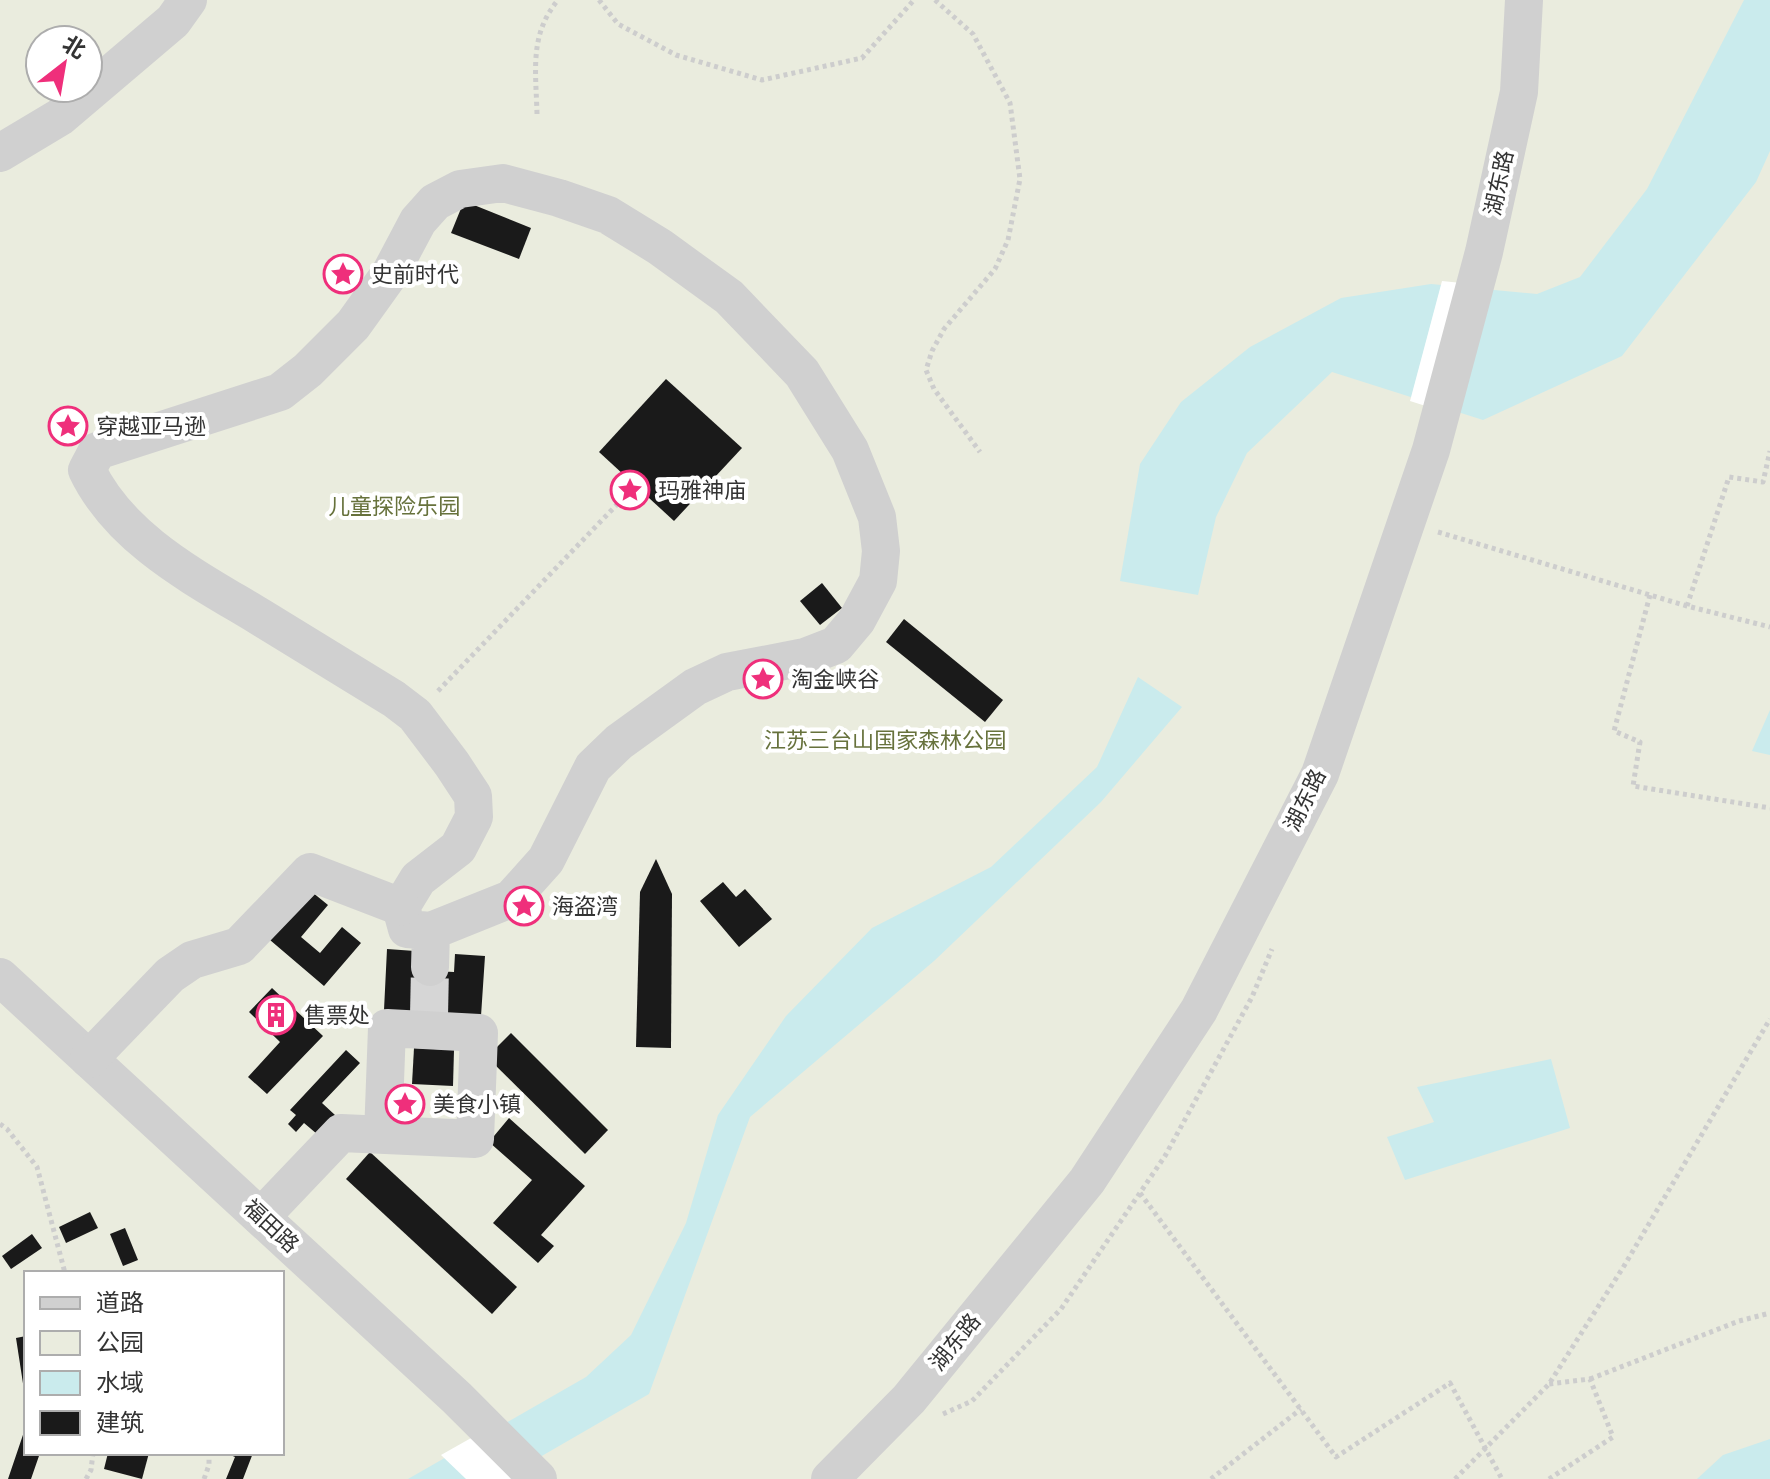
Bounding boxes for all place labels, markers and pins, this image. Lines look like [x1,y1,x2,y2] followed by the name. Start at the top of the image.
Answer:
[322,253,364,295] place icon: 史前时代
[371,261,459,288] place label: 史前时代
[47,405,89,447] place icon: 穿越亚马逊
[96,413,206,440] place label: 穿越亚马逊
[609,469,651,511] place icon: 玛雅神庙
[658,477,746,504] place label: 玛雅神庙
[742,658,784,700] place icon: 淘金峡谷
[791,666,879,693] place label: 淘金峡谷
[503,885,545,927] place icon: 海盗湾
[552,893,618,920] place label: 海盗湾
[255,994,297,1036] building icon: 售票处
[304,1002,370,1029] place label: 售票处
[384,1083,426,1125] place icon: 美食小镇
[433,1091,521,1118] place label: 美食小镇

